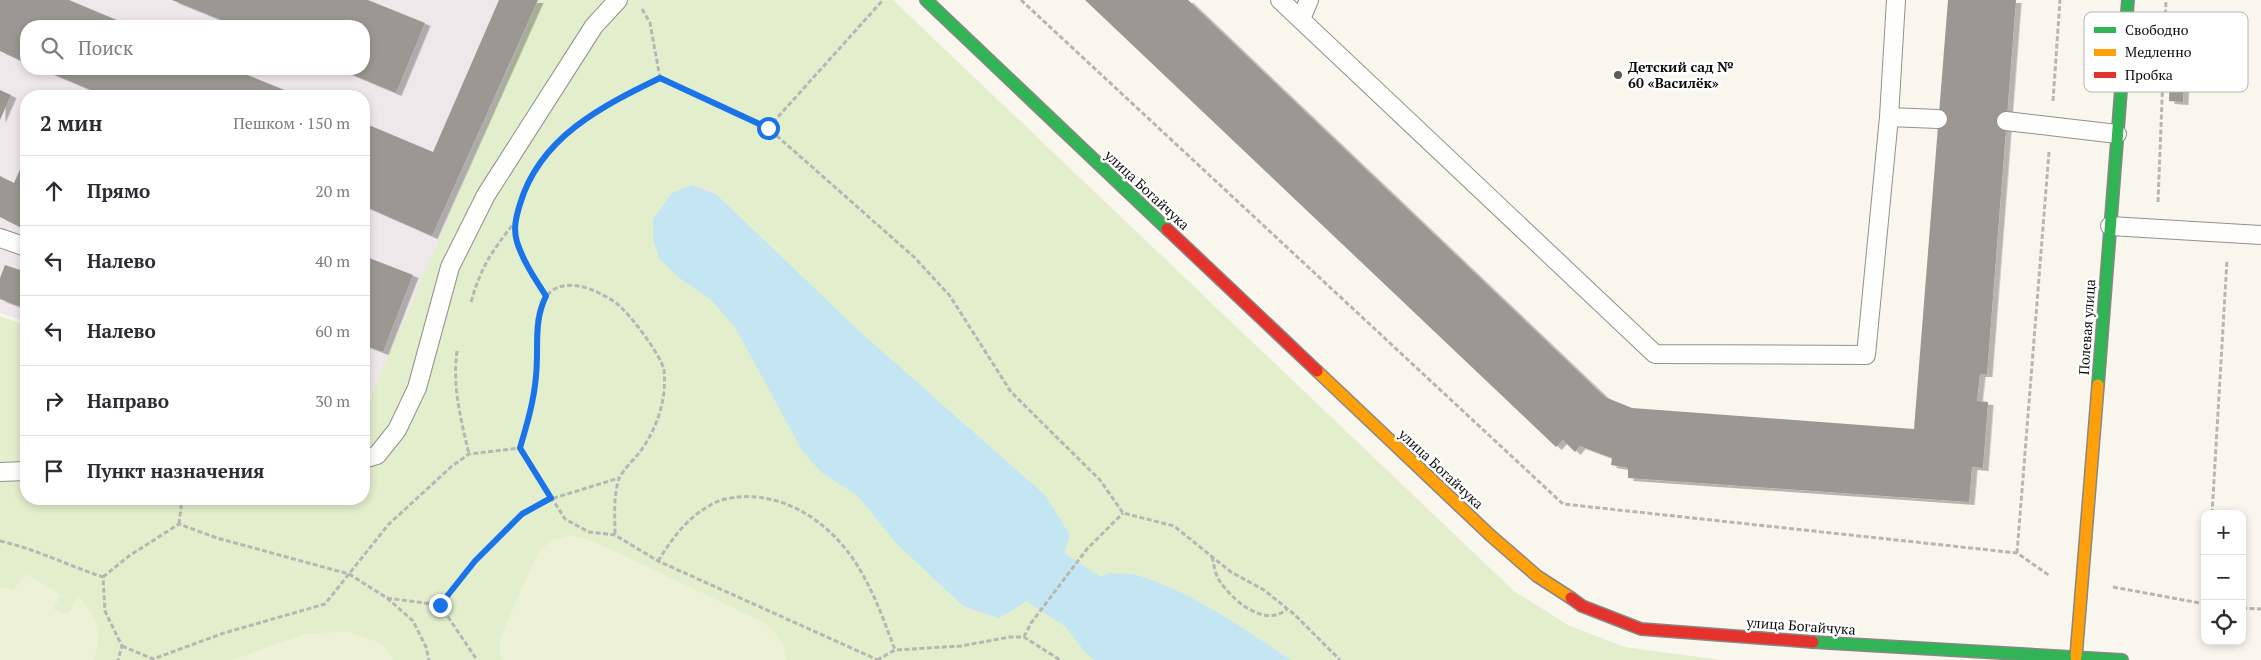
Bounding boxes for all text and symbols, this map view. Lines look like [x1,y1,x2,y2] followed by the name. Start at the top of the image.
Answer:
[2084,12,2248,92] legend
[20,20,370,75] search box
[2125,20,2189,39] text: Свободно
[38,34,66,62] icon: search
[78,35,133,60] text: Поиск
[2125,42,2192,61] text: Медленно
[1628,57,1734,92] place label: Детский сад № 60 «Василёк»
[2125,65,2173,84] text: Пробка
[1612,69,1624,81] marker: Детский сад № 60 «Василёк»
[40,109,102,137] text: 2 мин
[233,112,350,134] text: Пешком · 150 m
[757,117,780,140] route start
[1100,145,1194,234] street label: улица Богайчука
[40,177,68,205] icon: ahead
[87,178,150,203] text: Прямо
[315,180,350,202] text: 20 m
[40,247,68,275] icon: left
[87,248,156,273] text: Налево
[315,250,350,272] text: 40 m
[2074,278,2099,376] street label: Полевая улица
[40,317,68,345] icon: left
[87,318,156,343] text: Налево
[315,320,350,342] text: 60 m
[40,387,68,415] icon: right
[87,388,169,413] text: Направо
[315,390,350,412] text: 30 m
[1394,424,1488,513] street label: улица Богайчука
[40,457,68,485] icon: arrive
[87,458,264,483] text: Пункт назначения
[2201,510,2246,645] map controls
[2201,510,2246,555] button: +
[2201,555,2246,600] button: −
[429,594,452,617] route end
[2201,600,2246,645] button: locate
[1745,612,1856,639] street label: улица Богайчука

